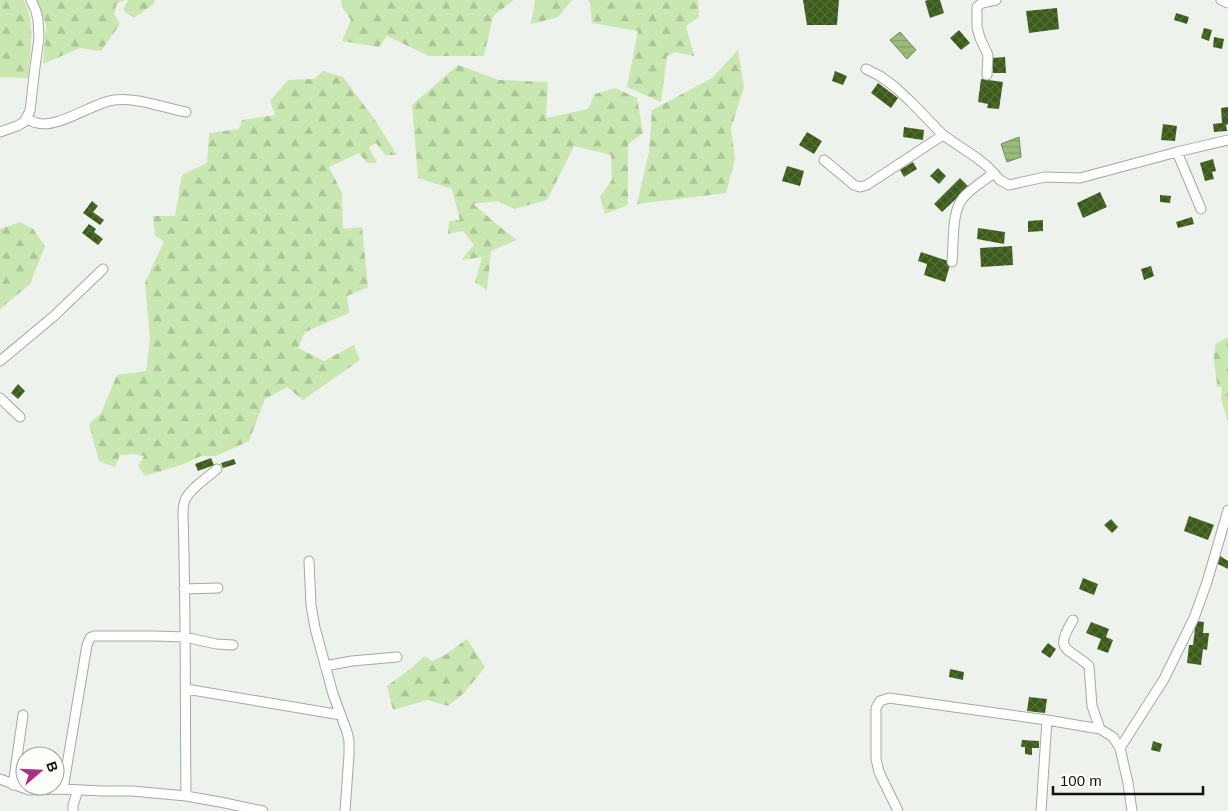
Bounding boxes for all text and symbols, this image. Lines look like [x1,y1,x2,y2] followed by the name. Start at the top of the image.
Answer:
[15,746,65,796] north arrow
[43,759,62,774] text: B
[1053,764,1203,796] scale bar
[1060,772,1102,789] text: 100 m

